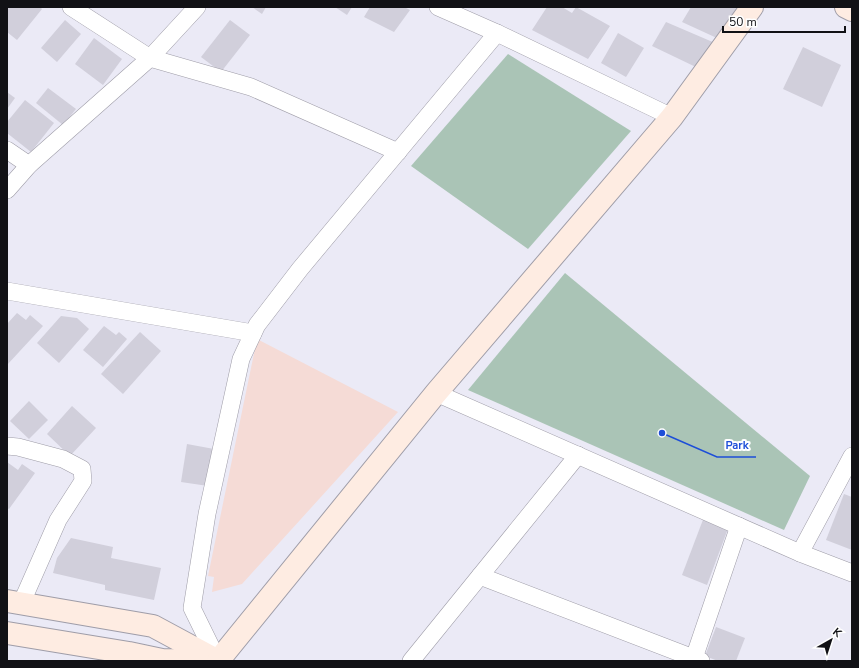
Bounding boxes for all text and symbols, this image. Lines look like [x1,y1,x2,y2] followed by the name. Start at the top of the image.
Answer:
[723,8,845,34] scale bar
[729,14,757,30] text: 50 m
[717,434,756,457] callout: Park
[725,438,750,453] text: Park
[811,620,851,660] north arrow
[829,624,845,641] text: K

